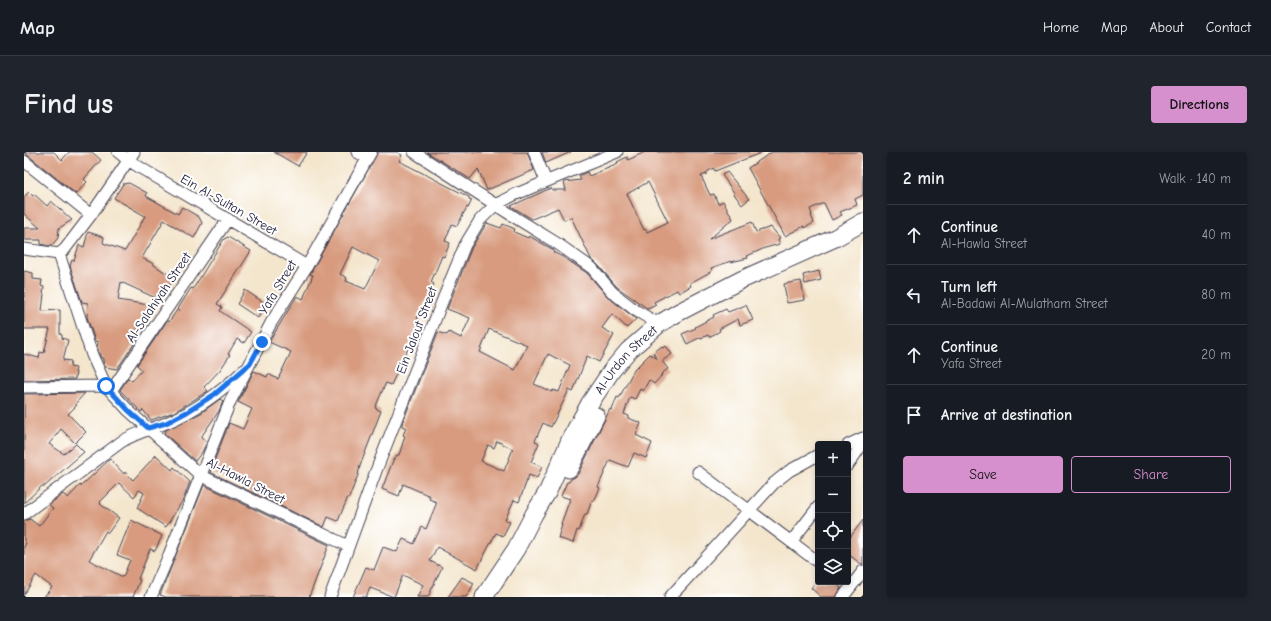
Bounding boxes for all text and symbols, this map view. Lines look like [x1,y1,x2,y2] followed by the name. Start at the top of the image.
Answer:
[20,17,55,39] text: Map
[1043,19,1079,36] text: Home
[1101,19,1127,36] text: Map
[1149,19,1184,36] text: About
[1206,19,1251,36] text: Contact
[1151,86,1247,123] button: Directions
[24,88,113,120] text: Find us
[903,169,944,188] text: 2 min
[178,171,281,239] street label: Ein Al-Sultan Street
[1159,171,1231,186] text: Walk · 140 m
[941,218,998,236] text: Continue
[903,224,925,246] icon: ahead
[1202,227,1231,242] text: 40 m
[941,236,1027,251] text: Al-Hawla Street
[123,248,195,345] street label: Al-Salahiyah Street
[255,256,300,317] street label: Yafa Street
[941,278,997,296] text: Turn left
[393,283,440,376] street label: Ein Jalout Street
[903,284,925,306] icon: left
[1201,287,1231,302] text: 80 m
[941,296,1108,311] text: Al-Badawi Al-Mulatham Street
[591,322,661,397] street label: Al-Urdon Street
[253,333,271,351] route end
[941,338,998,356] text: Continue
[903,344,925,366] icon: ahead
[1201,347,1231,362] text: 20 m
[941,356,1002,371] text: Yafa Street
[97,377,115,395] route start
[903,404,925,426] icon: arrive
[941,406,1072,424] text: Arrive at destination
[815,441,851,585] map controls
[815,441,851,477] button: +
[204,454,289,507] street label: Al-Hawla Street
[903,456,1063,493] button: Save
[1071,456,1231,493] button: Share
[815,477,851,513] button: −
[815,513,851,549] button: locate
[815,549,851,585] button: layers

